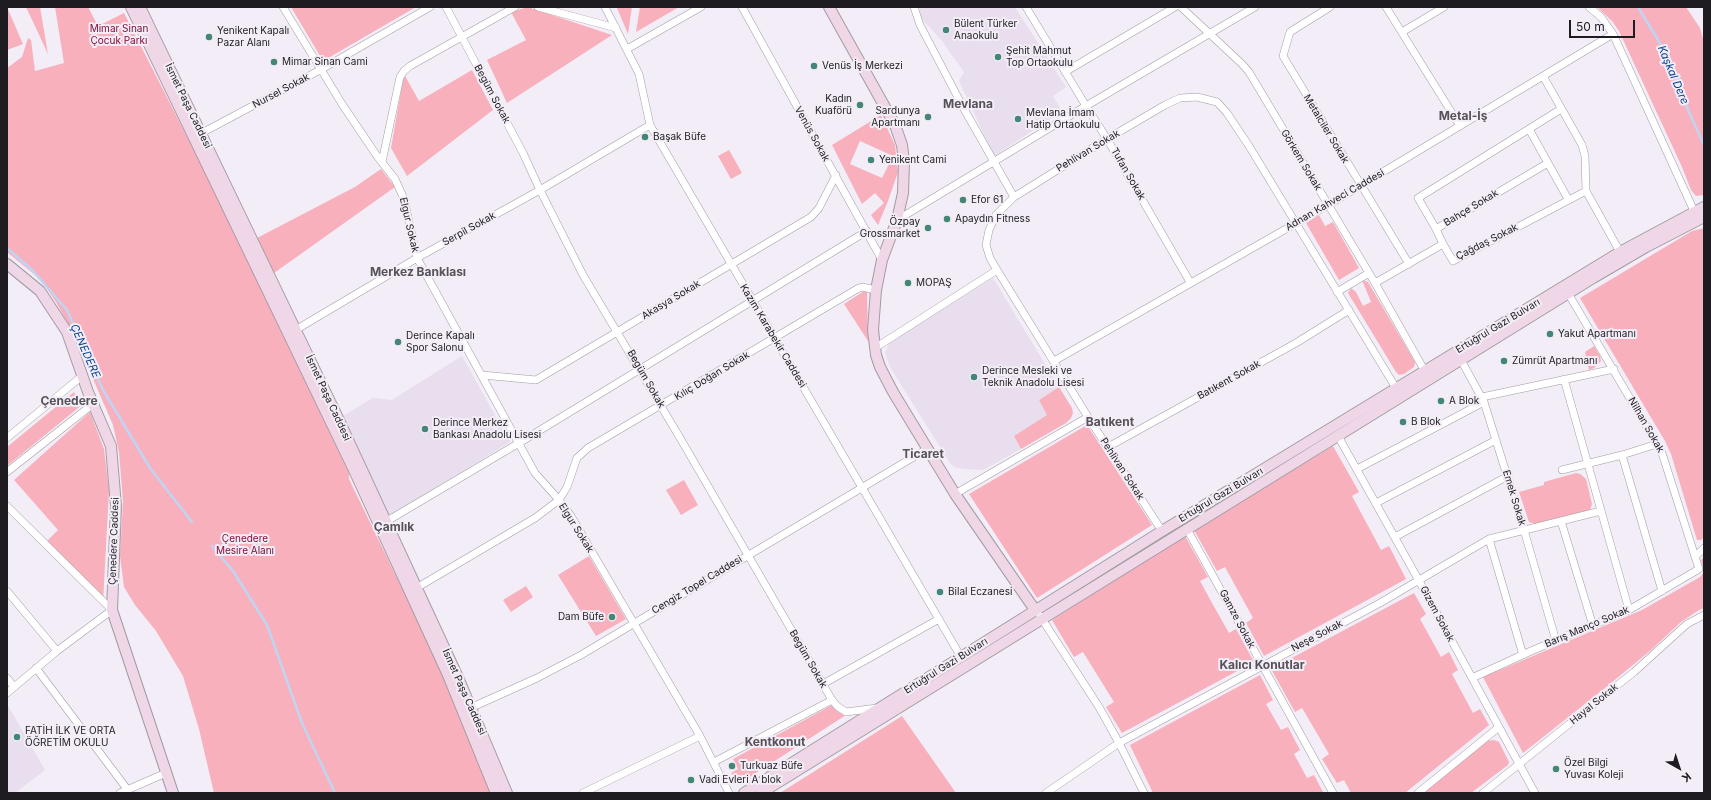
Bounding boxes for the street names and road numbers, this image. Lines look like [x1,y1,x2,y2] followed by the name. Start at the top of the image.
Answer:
[162,62,214,150] street label: İsmet Paşa Caddesi
[471,62,513,126] street label: Begüm Sokak
[251,71,311,111] street label: Nursel Sokak
[1301,92,1351,166] street label: Metalciler Sokak
[792,104,832,164] street label: Venüs Sokak
[1054,127,1122,175] street label: Pehlivan Sokak
[1278,127,1324,193] street label: Görkem Sokak
[1108,146,1148,202] street label: Tufan Sokak
[1283,167,1387,233] street label: Adnan Kahveci Caddesi
[1442,187,1500,229] street label: Bahçe Sokak
[397,196,421,254] street label: Elgur Sokak
[440,209,498,249] street label: Serpil Sokak
[1454,221,1520,263] street label: Çağdaş Sokak
[640,278,702,322] street label: Akasya Sokak
[737,282,809,390] street label: Kazım Karabekir Caddesi
[1454,296,1542,356] street label: Ertuğrul Gazi Bulvarı
[625,348,667,410] street label: Begüm Sokak
[672,349,752,403] street label: Kılıç Doğan Sokak
[303,353,353,443] street label: İsmet Paşa Caddesi
[1196,358,1262,402] street label: Batıkent Sokak
[1625,395,1667,455] street label: Nilhan Sokak
[1097,436,1147,502] street label: Pehlivan Sokak
[1177,465,1265,525] street label: Ertuğrul Gazi Bulvarı
[1500,469,1528,527] street label: Emek Sokak
[106,497,122,585] street label: Çenedere Caddesi
[556,501,596,555] street label: Elgur Sokak
[650,553,744,617] street label: Cengiz Topel Caddesi
[1417,584,1457,644] street label: Gizem Sokak
[1216,588,1258,650] street label: Gamze Sokak
[1543,604,1631,650] street label: Barış Manço Sokak
[1289,617,1345,655] street label: Neşe Sokak
[787,628,829,690] street label: Begüm Sokak
[902,635,990,697] street label: Ertuğrul Gazi Bulvarı
[440,647,488,737] street label: İsmet Paşa Caddesi
[1568,681,1620,727] street label: Hayal Sokak

